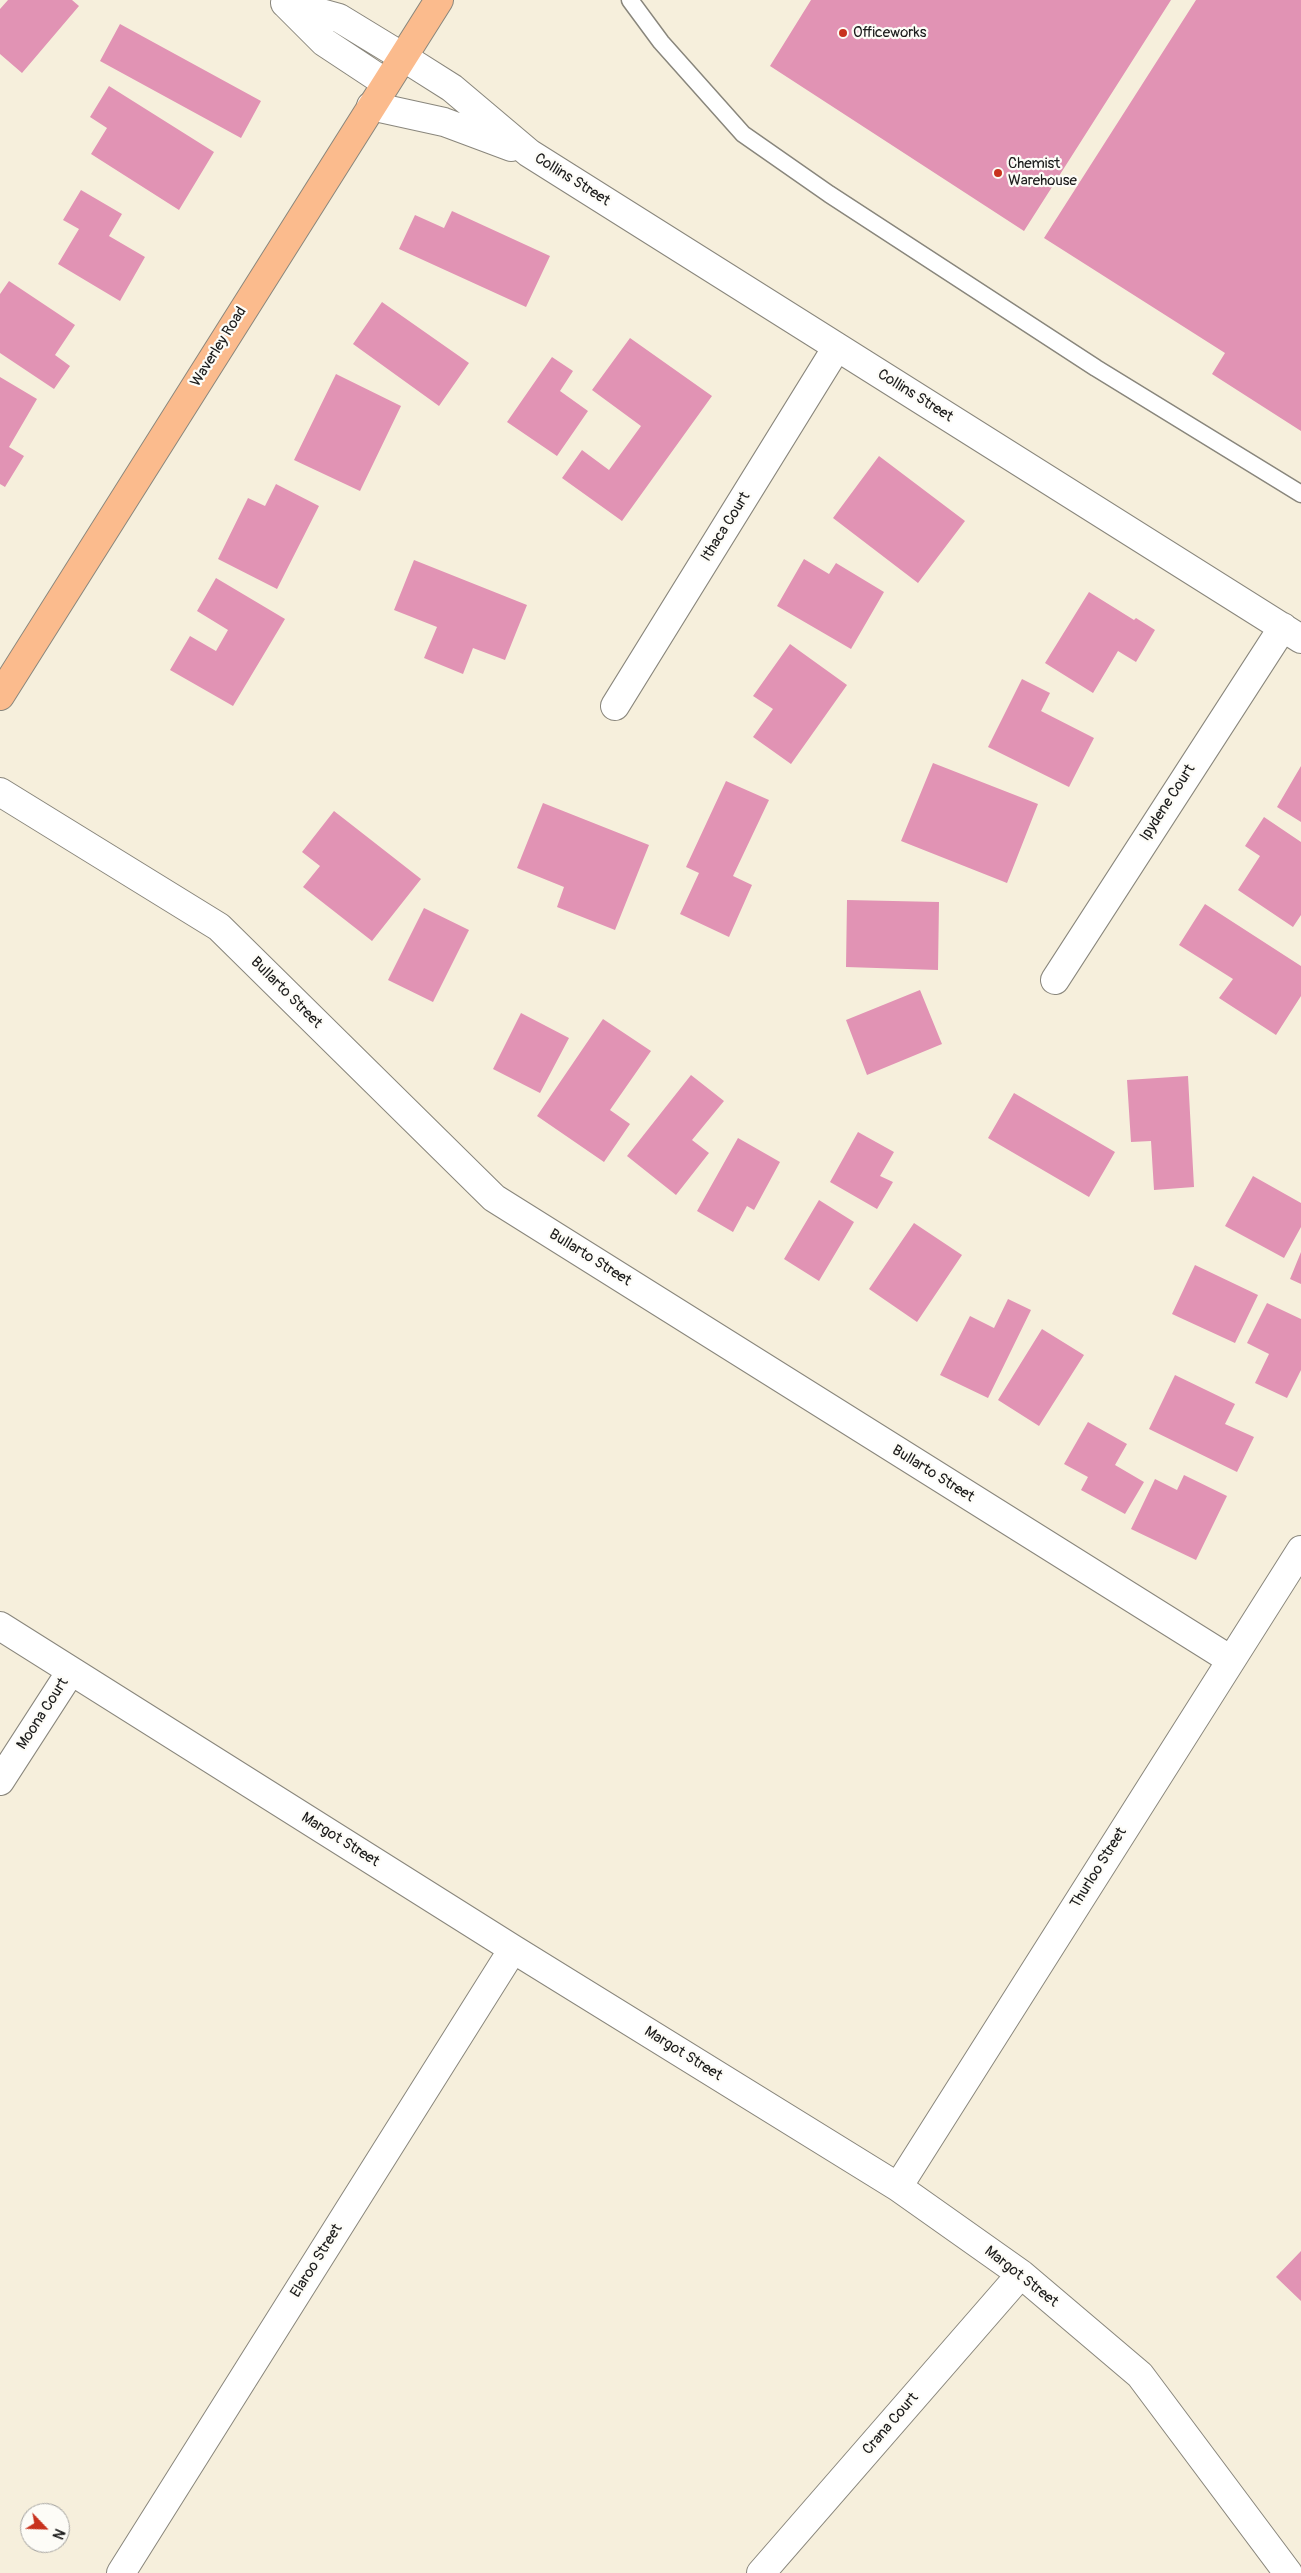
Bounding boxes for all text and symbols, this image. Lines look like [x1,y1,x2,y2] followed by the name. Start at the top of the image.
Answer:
[853,24,927,42] place label: Officeworks
[837,27,849,39] marker: Officeworks
[531,150,613,210] street label: Collins Street
[1008,155,1077,190] place label: Chemist Warehouse
[992,167,1004,179] marker: Chemist Warehouse
[187,304,251,390] street label: Waverley Road
[874,366,956,426] street label: Collins Street
[698,489,754,565] street label: Ithaca Court
[1137,761,1199,845] street label: Ipydene Court
[247,954,325,1032] street label: Bullarto Street
[546,1226,634,1290] street label: Bullarto Street
[889,1442,977,1506] street label: Bullarto Street
[13,1675,73,1753] street label: Moona Court
[298,1809,382,1871] street label: Margot Street
[1067,1824,1131,1912] street label: Thurloo Street
[641,2023,725,2085] street label: Margot Street
[287,2221,347,2301] street label: Elaroo Street
[981,2243,1061,2311] street label: Margot Street
[859,2389,923,2459] street label: Crana Court
[20,2503,70,2553] north arrow
[49,2526,68,2542] text: N

